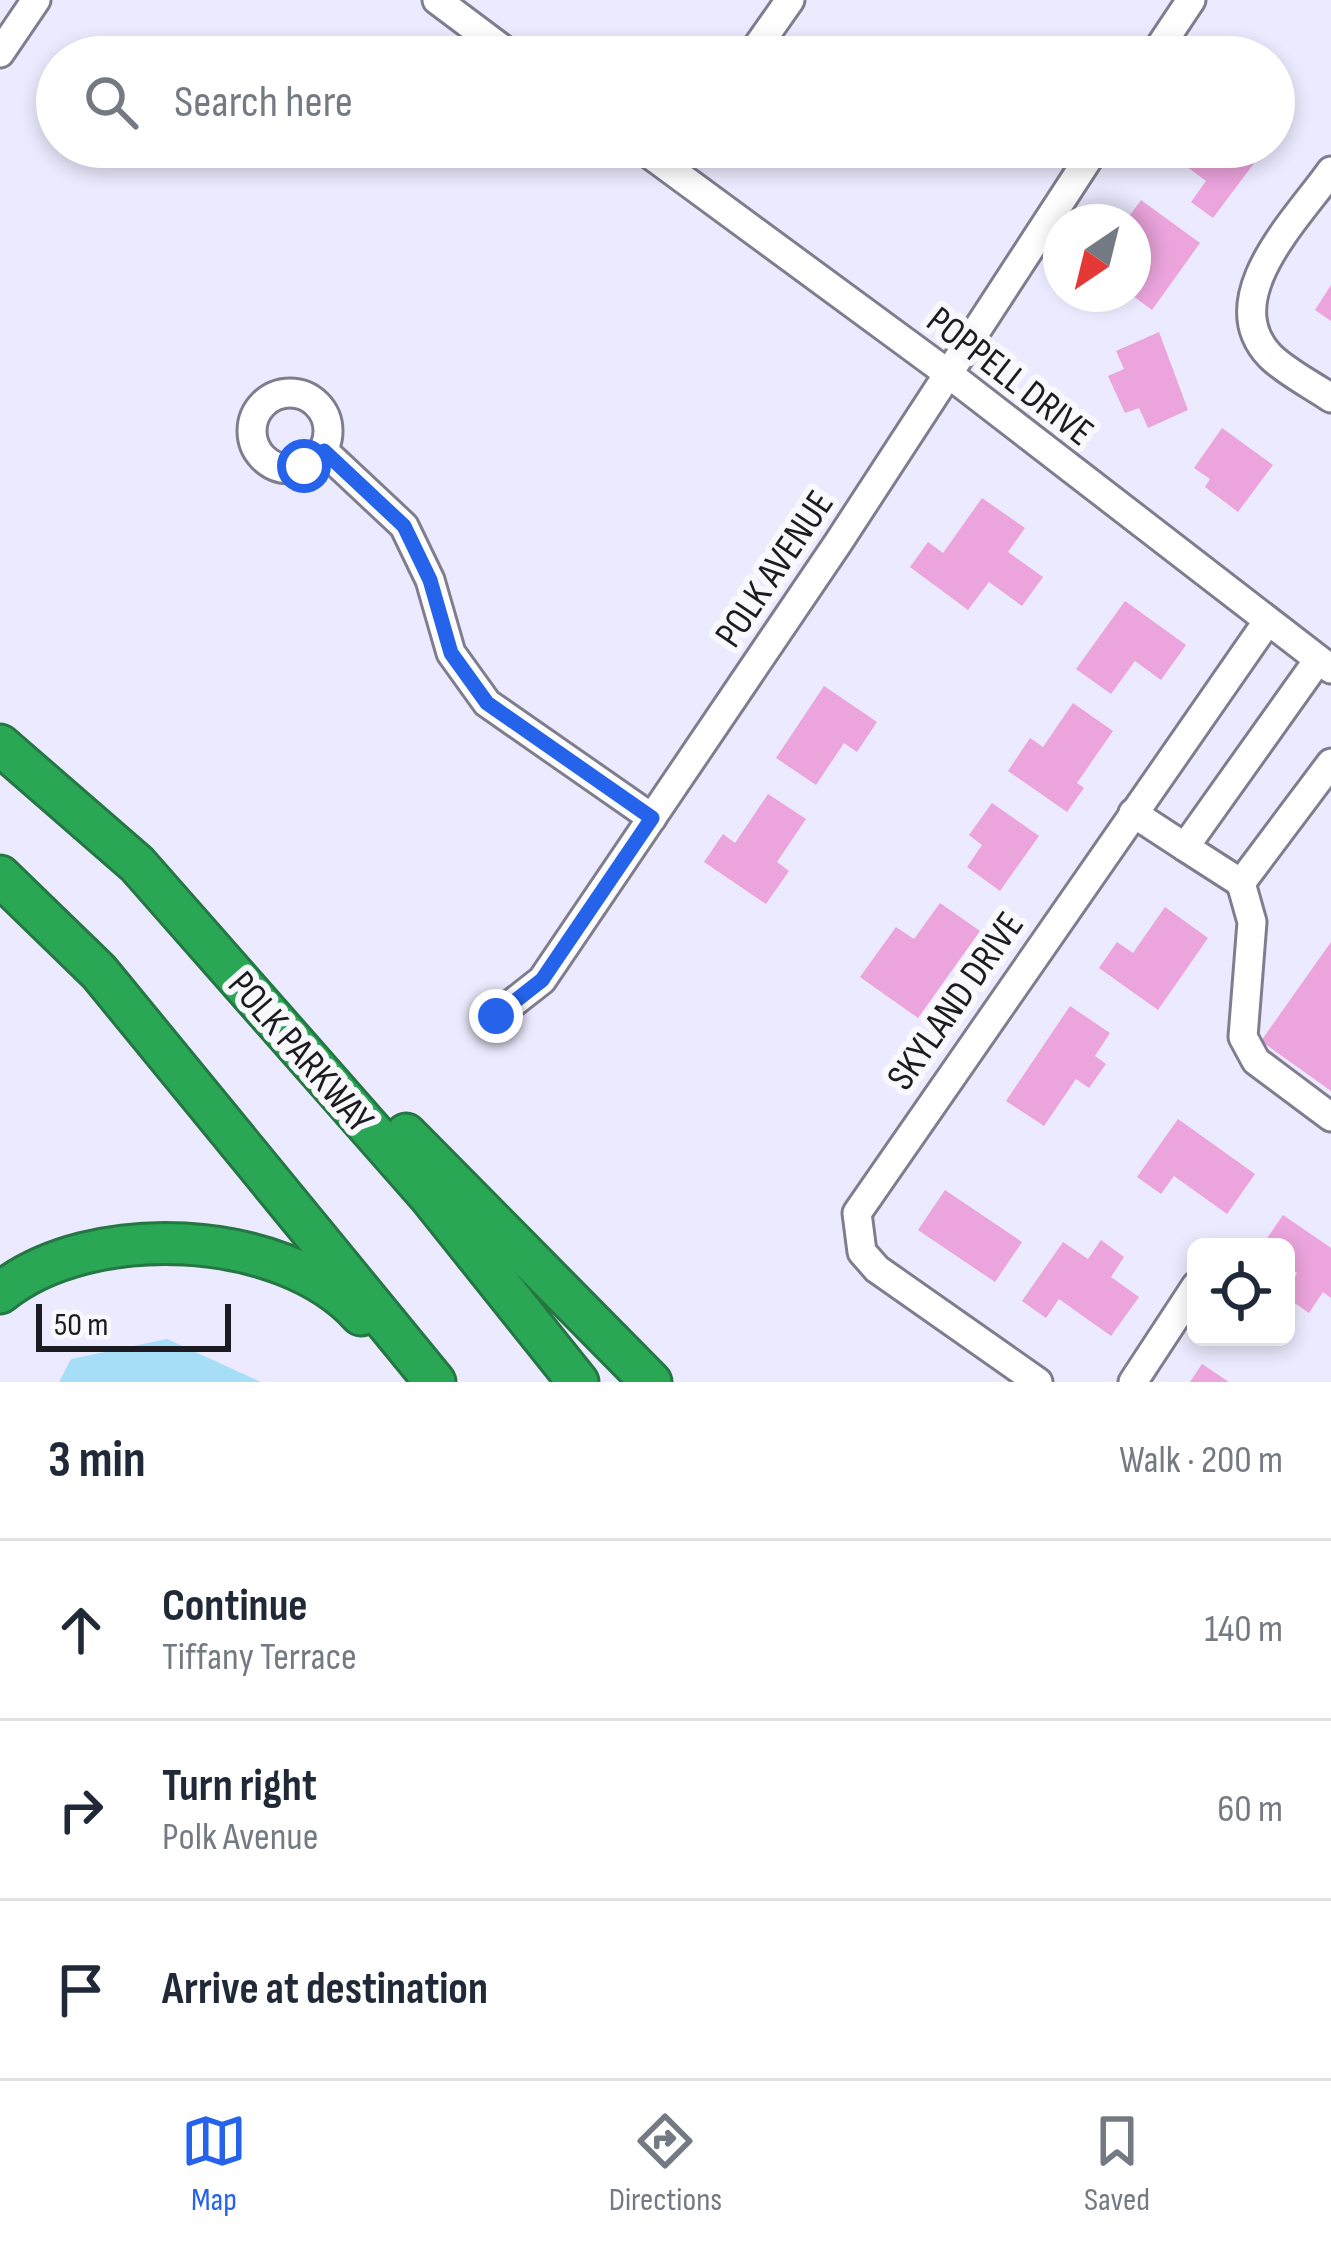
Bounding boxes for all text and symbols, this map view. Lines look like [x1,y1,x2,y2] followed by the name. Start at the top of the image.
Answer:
[36,36,1295,168] search box
[78,69,144,135] icon: search
[174,75,353,130] text: Search here
[1043,204,1151,312] north arrow
[917,297,1102,457] street label: POPPELL DRIVE
[277,439,331,493] route start
[706,482,844,657] street label: POLK AVENUE
[878,903,1034,1099] street label: SKYLAND DRIVE
[217,962,383,1143] street label: POLK PARKWAY
[469,989,523,1043] route end
[1187,1238,1295,1346] map controls
[1187,1238,1295,1346] button: locate
[36,1298,231,1351] scale bar
[54,1305,108,1345] text: 50 m
[48,1430,146,1491] text: 3 min
[1119,1437,1283,1484] text: Walk · 200 m
[162,1579,308,1634] text: Continue
[48,1597,114,1663] icon: ahead
[1204,1606,1283,1653] text: 140 m
[162,1634,357,1681] text: Tiffany Terrace
[162,1759,317,1814] text: Turn right
[48,1777,114,1843] icon: right
[1217,1786,1283,1833] text: 60 m
[162,1814,318,1861] text: Polk Avenue
[48,1957,114,2023] icon: arrive
[162,1962,488,2017] text: Arrive at destination
[181,2108,247,2220] tab: Map
[609,2108,722,2220] tab: Directions
[1084,2108,1150,2220] tab: Saved

